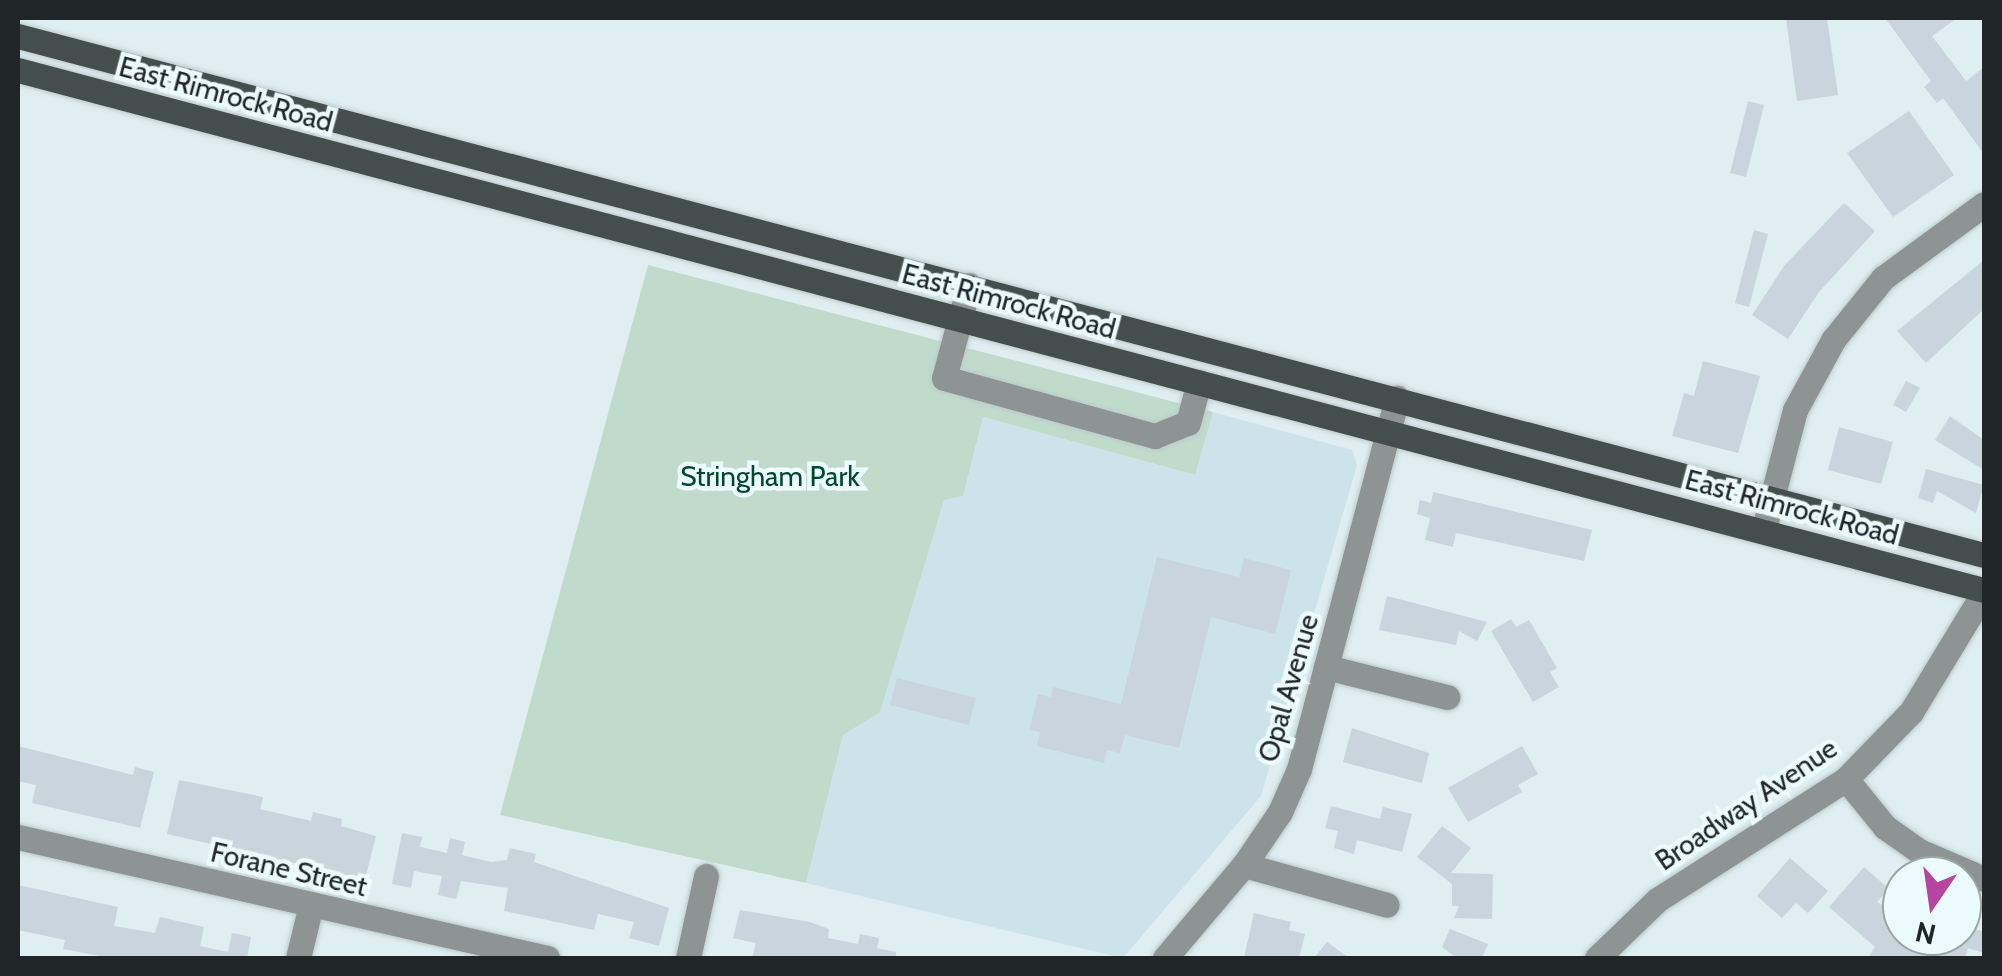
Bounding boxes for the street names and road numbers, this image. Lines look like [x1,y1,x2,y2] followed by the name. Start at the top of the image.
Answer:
[116,49,336,139] street label: East Rimrock Road
[899,256,1119,346] street label: East Rimrock Road
[1682,462,1902,552] street label: East Rimrock Road
[1251,610,1325,766] street label: Opal Avenue
[1649,731,1843,877] street label: Broadway Avenue
[208,835,370,903] street label: Forane Street

